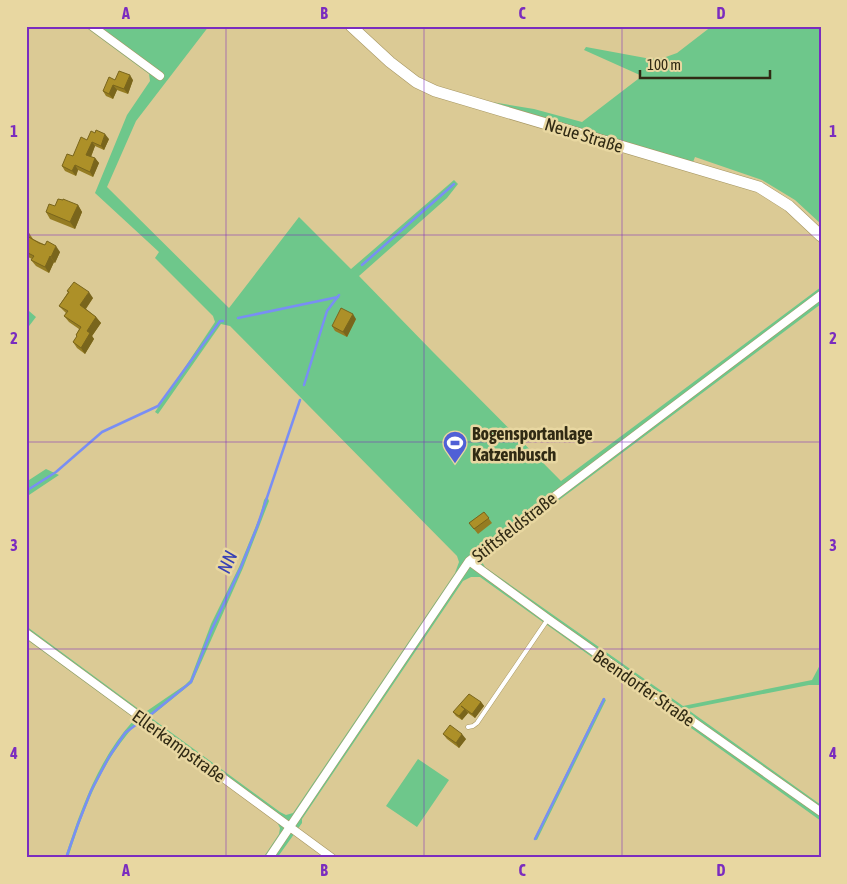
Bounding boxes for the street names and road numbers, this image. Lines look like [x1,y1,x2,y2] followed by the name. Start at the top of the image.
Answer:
[542,113,626,157] street label: Neue Straße
[468,488,560,566] street label: Stiftsfeldstraße
[589,645,699,731] street label: Beendorfer Straße
[128,705,230,787] street label: Ellerkampstraße

